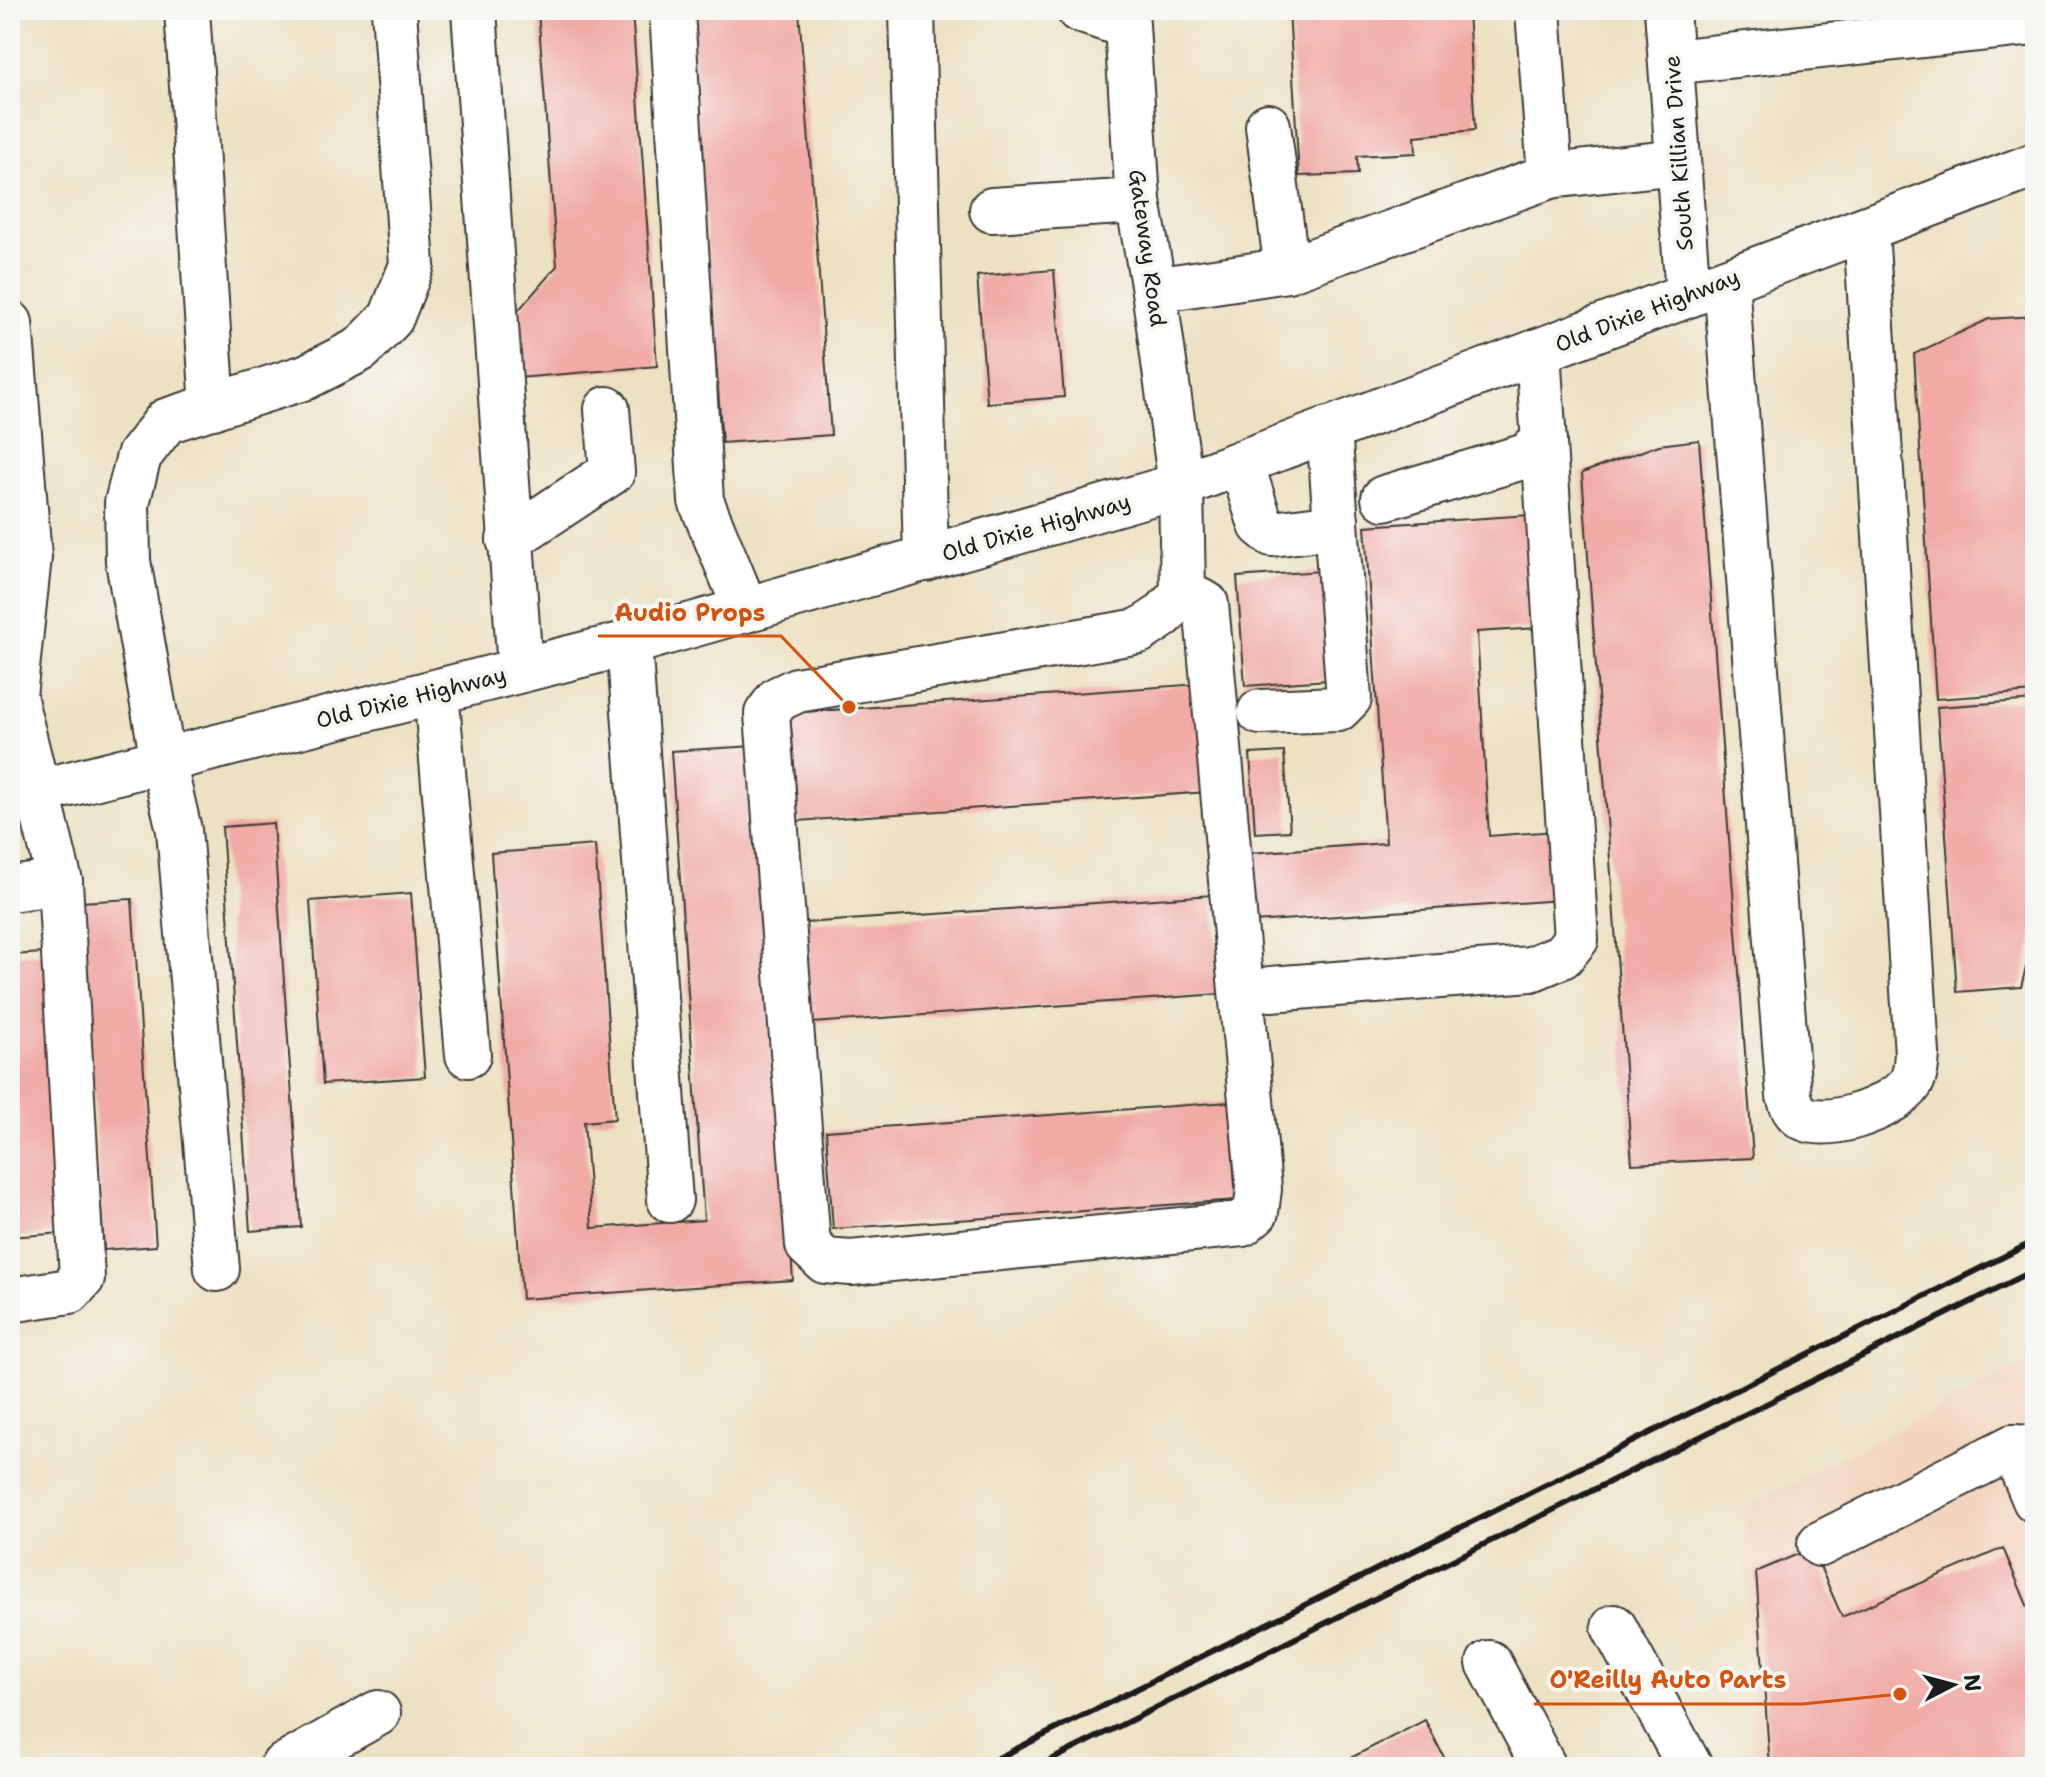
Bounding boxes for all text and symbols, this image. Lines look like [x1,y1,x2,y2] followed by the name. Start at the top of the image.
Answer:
[1657,54,1700,252] street label: South Killian Drive
[1122,168,1173,329] street label: Gateway Road
[1551,262,1743,359] street label: Old Dixie Highway
[938,487,1134,568] street label: Old Dixie Highway
[598,588,781,636] callout: Audio Props
[614,597,766,629] text: Audio Props
[313,660,509,735] street label: Old Dixie Highway
[1913,1645,1993,1725] north arrow
[1534,1656,1803,1704] callout: O'Reilly Auto Parts
[1550,1664,1786,1696] text: O'Reilly Auto Parts
[1957,1673,1988,1693] text: N

